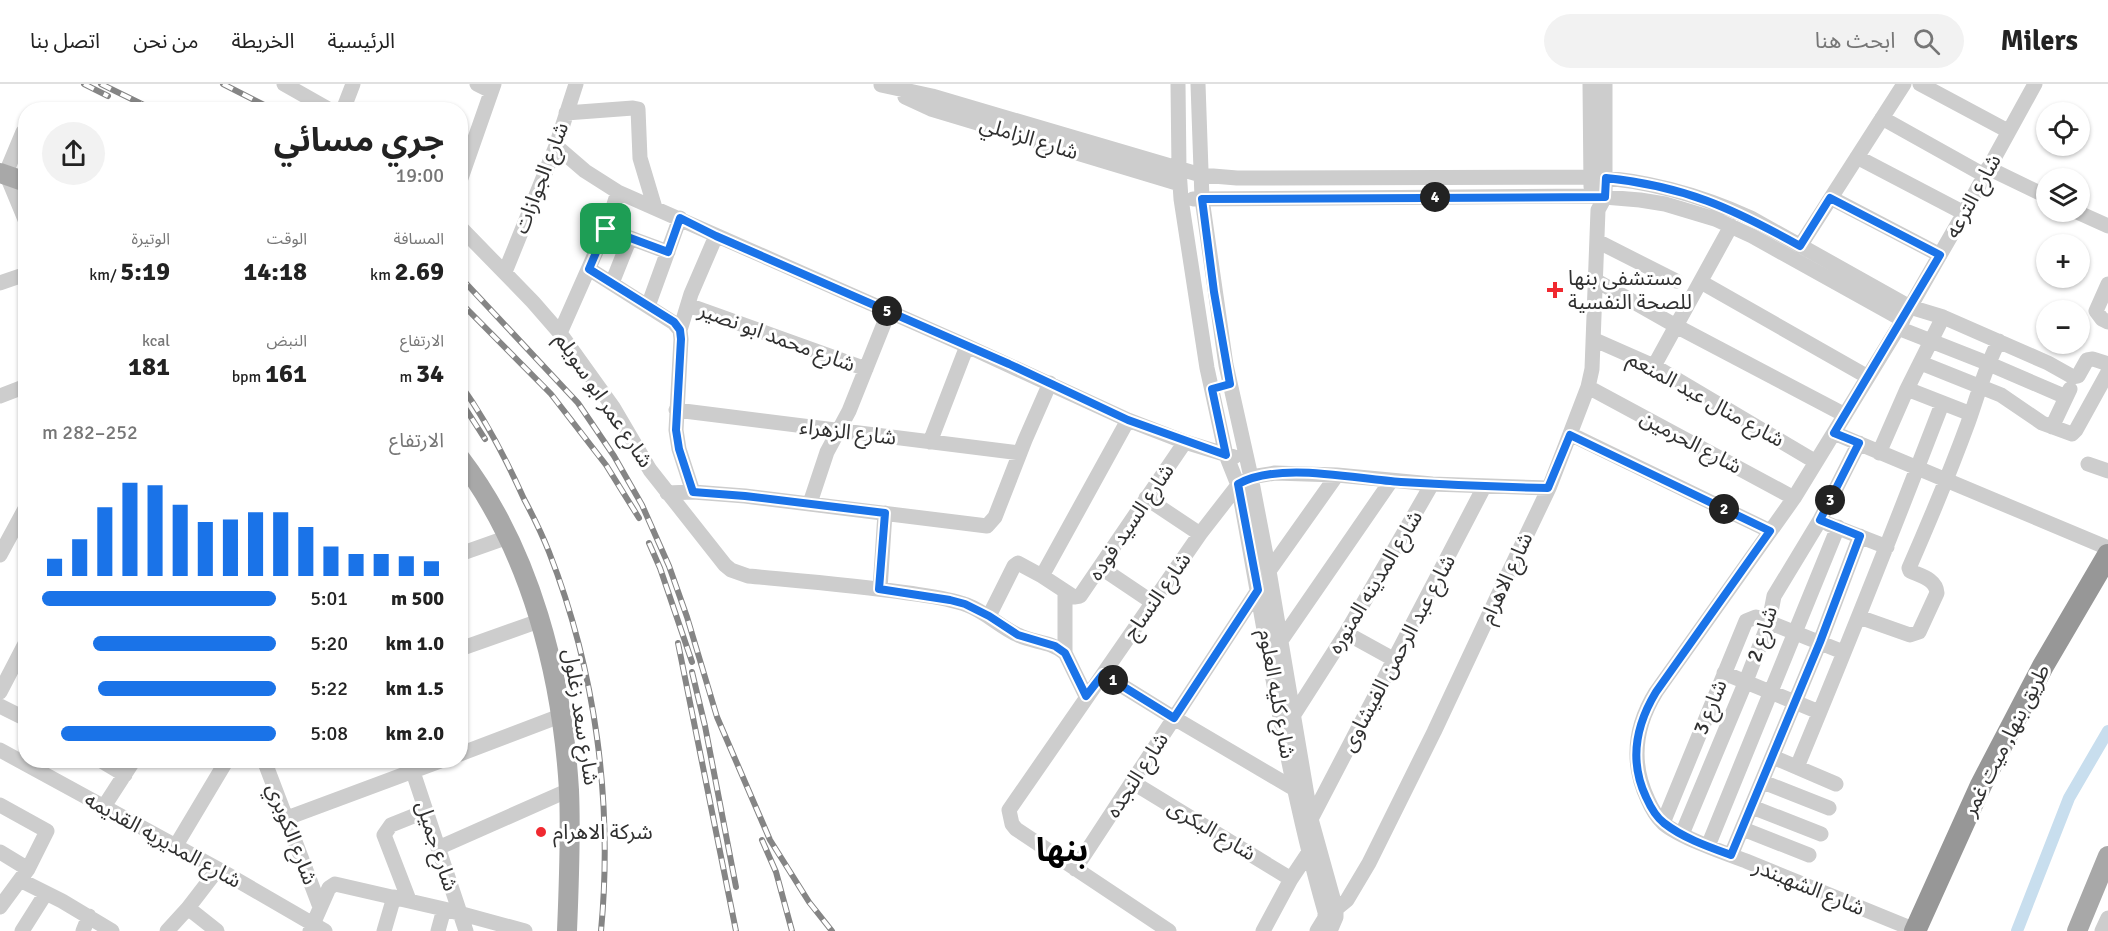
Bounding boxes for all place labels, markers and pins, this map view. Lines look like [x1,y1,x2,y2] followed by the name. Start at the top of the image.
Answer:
[1420,182,1450,212] pin: 4
[580,203,631,254] pin
[1568,265,1692,315] place label: مستشفى بنها للصحة النفسية
[1546,281,1564,299] marker: مستشفى بنها للصحة النفسية
[872,296,902,326] pin: 5
[1815,485,1845,515] pin: 3
[1709,494,1739,524] pin: 2
[1098,665,1128,695] pin: 1
[553,819,653,848] place label: شركة الاهرام
[534,825,548,839] marker: شركة الاهرام

